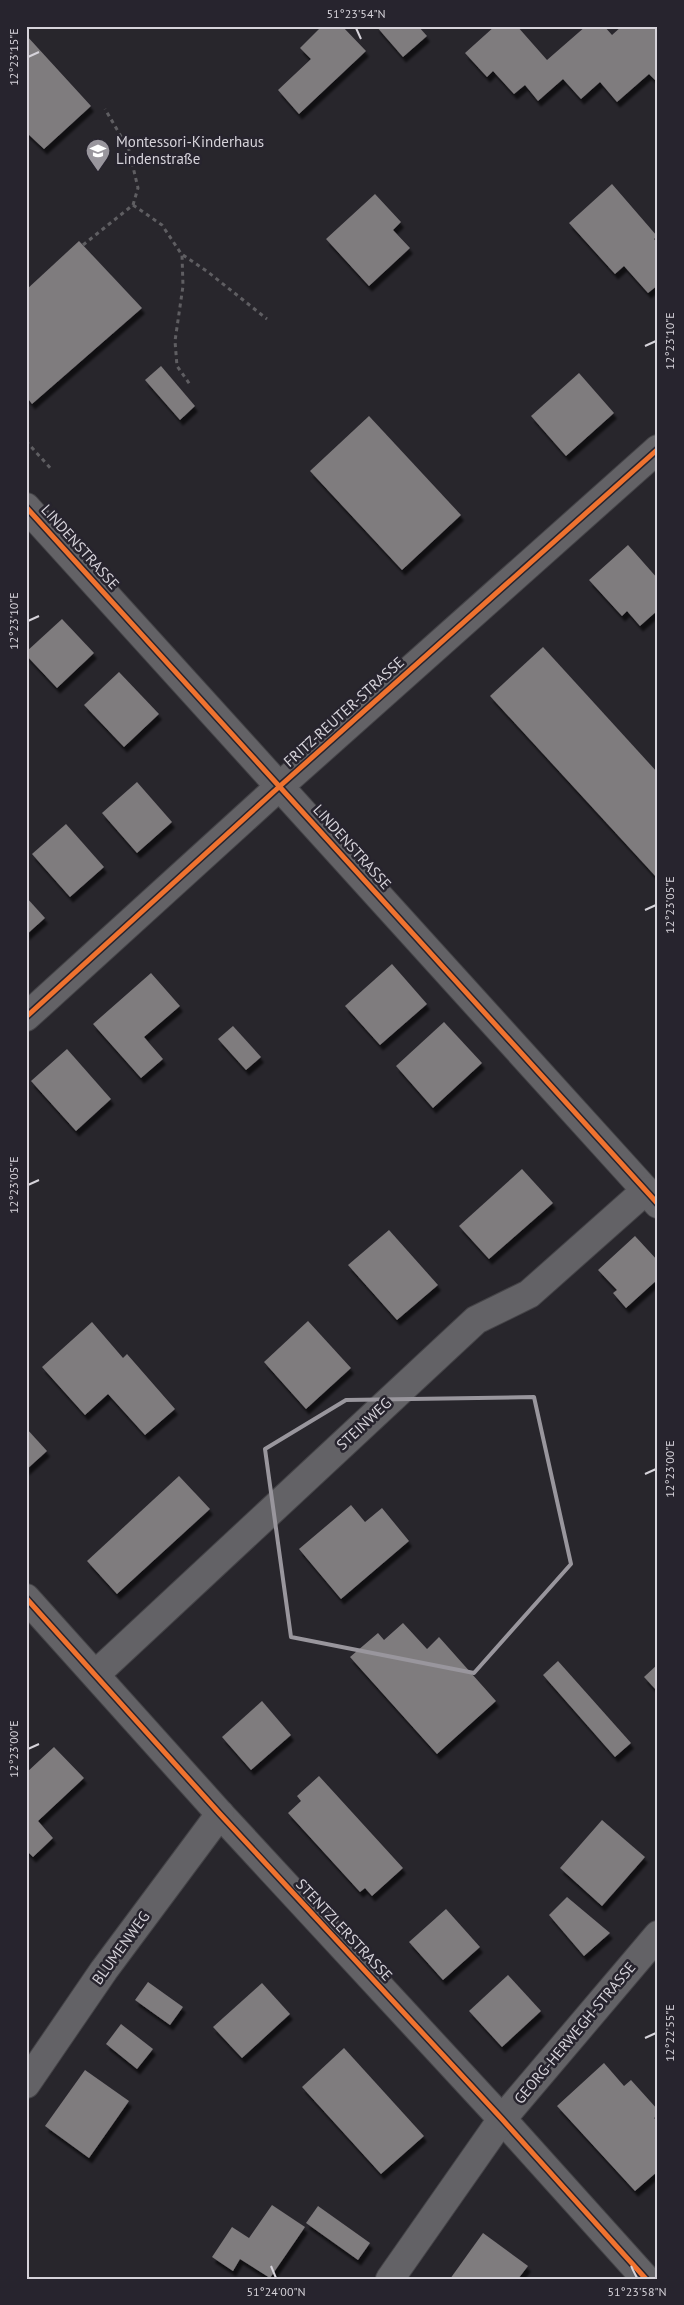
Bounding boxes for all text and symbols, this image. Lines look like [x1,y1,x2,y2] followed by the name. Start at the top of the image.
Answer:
[326,6,386,21] text: 51°23'54"N
[6,28,21,86] text: 12°23'15"E
[116,132,264,168] place label: Montessori-Kinderhaus Lindenstraße
[85,138,111,172] school or university icon: Montessori-Kinderhaus Lindenstraße
[662,312,677,370] text: 12°23'10"E
[37,500,123,593] street label: LINDENSTRASSE
[6,592,21,650] text: 12°23'10"E
[279,653,408,771] street label: FRITZ-REUTER-STRASSE
[309,800,395,893] street label: LINDENSTRASSE
[662,876,677,934] text: 12°23'05"E
[6,1156,21,1214] text: 12°23'05"E
[332,1393,395,1454] street label: STEINWEG
[662,1440,677,1498] text: 12°23'00"E
[6,1720,21,1778] text: 12°23'00"E
[292,1875,397,1985] street label: STENTZLERSTRASSE
[88,1907,154,1988] street label: BLUMENWEG
[510,1958,640,2108] street label: GEORG-HERWEGH-STRASSE
[662,2004,677,2062] text: 12°22'55"E
[246,2284,306,2299] text: 51°24'00"N
[607,2284,667,2299] text: 51°23'58"N

